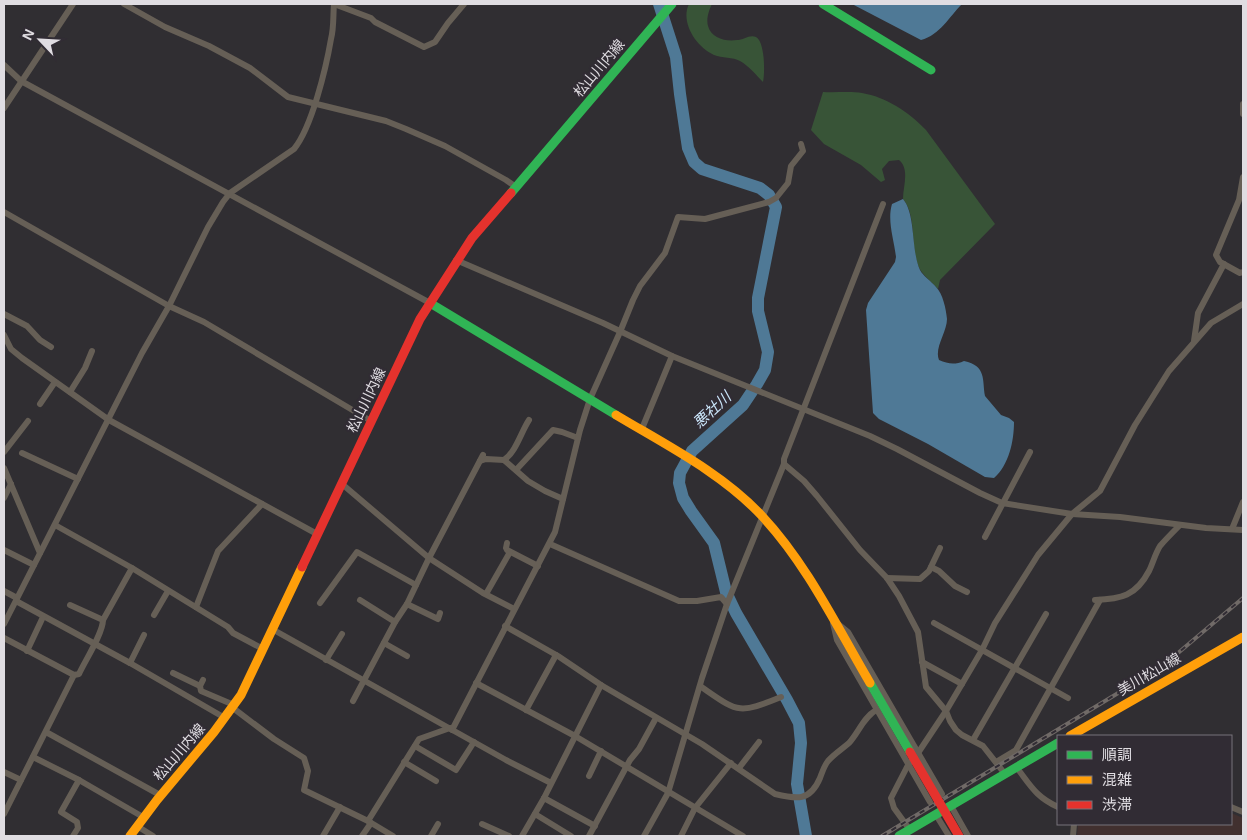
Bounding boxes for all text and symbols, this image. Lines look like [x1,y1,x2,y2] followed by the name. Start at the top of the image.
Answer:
[15,15,65,65] north arrow
[19,27,38,42] text: N
[570,36,628,100] street label: 松山川内線
[343,365,389,435] street label: 松山川内線
[689,387,735,431] water label: 悪社川
[1115,650,1183,698] street label: 美川松山線
[150,720,208,784] street label: 松山川内線
[1057,735,1232,825] legend
[1102,746,1132,763] text: 順調
[1102,771,1132,788] text: 混雑
[1102,796,1132,813] text: 渋滞

